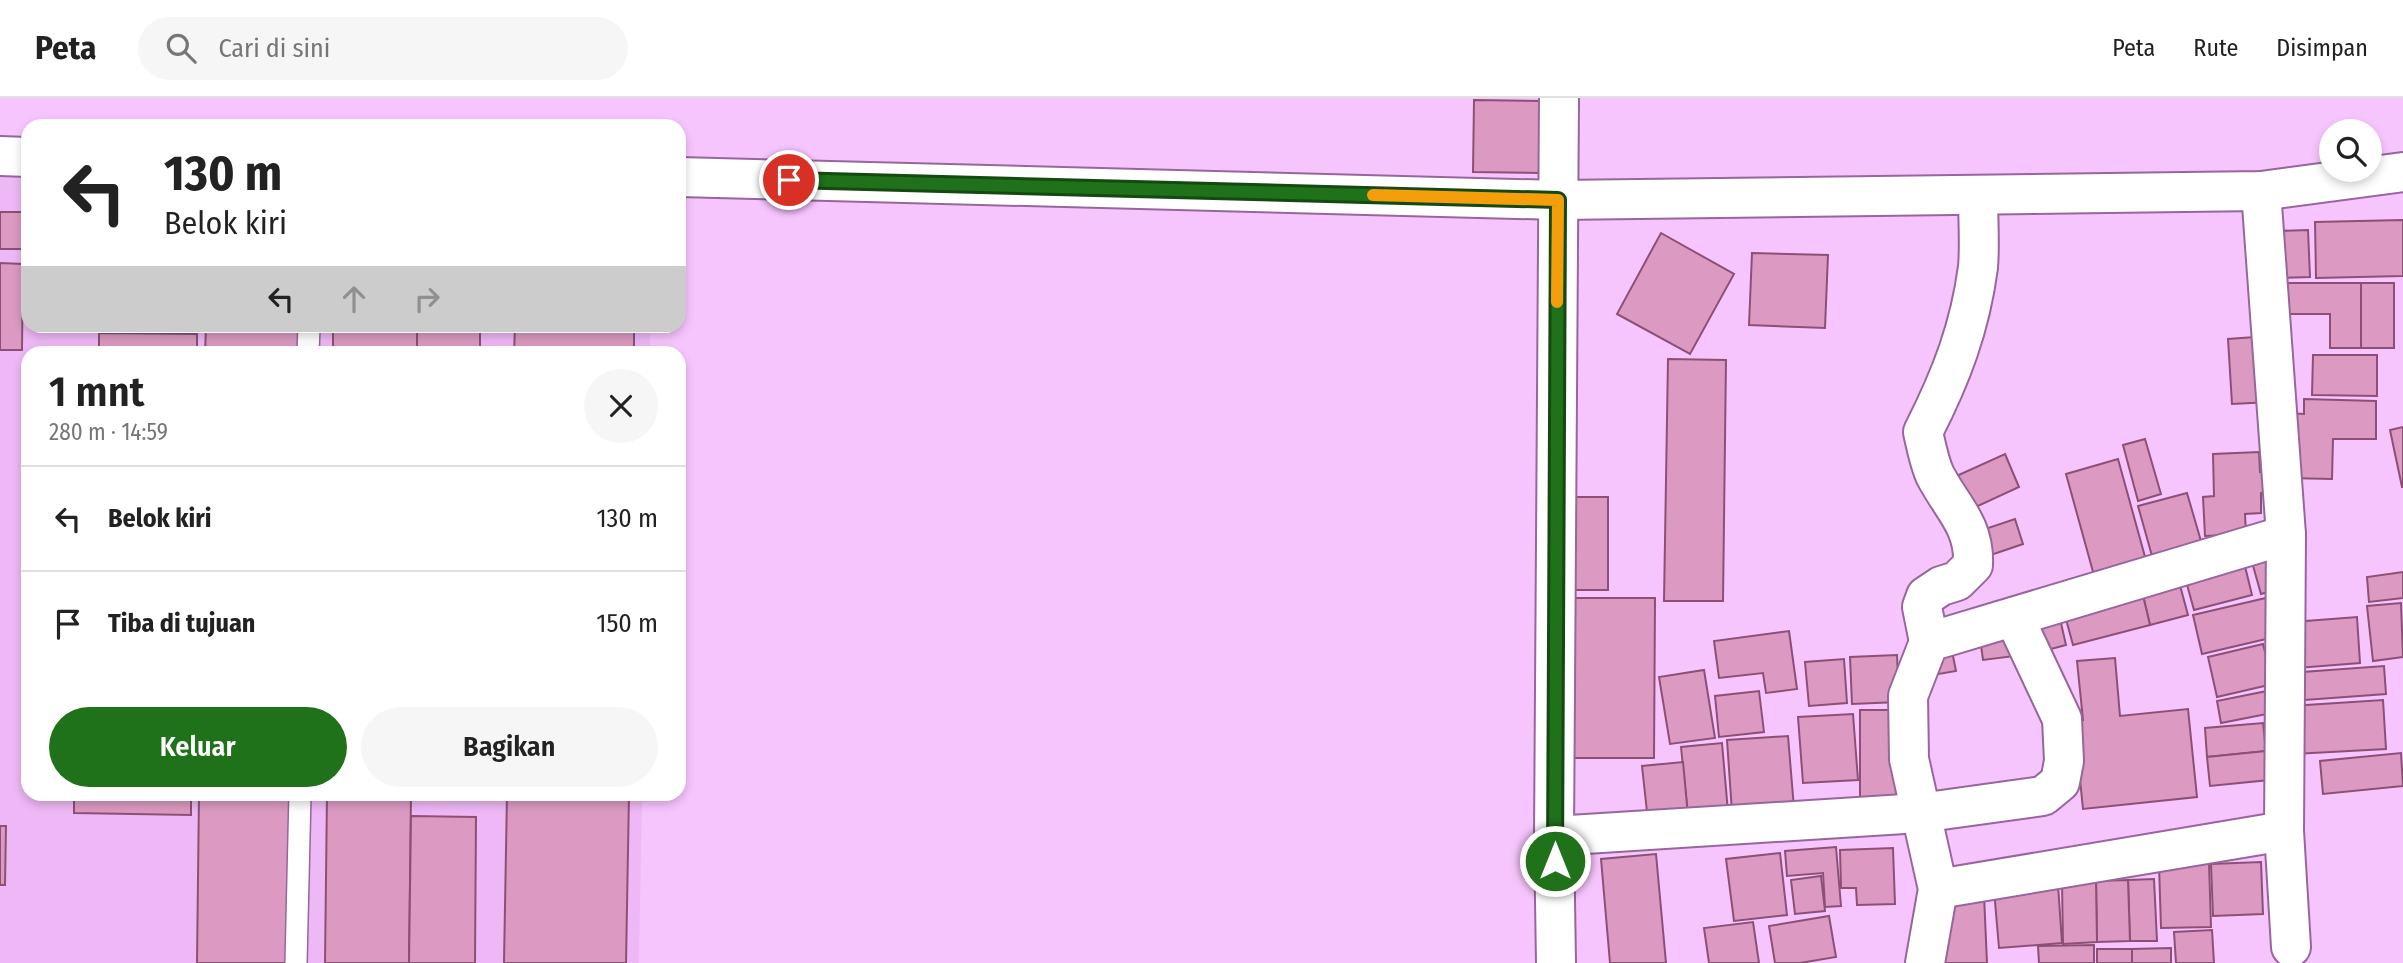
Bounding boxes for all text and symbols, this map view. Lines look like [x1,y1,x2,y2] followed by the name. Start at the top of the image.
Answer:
[138,17,628,80] search box
[35,28,96,68] text: Peta
[162,29,200,67] icon: search
[218,33,330,64] text: Cari di sini
[2112,34,2155,62] text: Peta
[2193,34,2238,62] text: Rute
[2276,34,2368,62] text: Disimpan
[2319,119,2382,182] map controls
[2319,119,2382,182] button: search
[164,144,282,203] text: 130 m
[49,147,140,238] icon: left
[759,150,819,210] pin
[770,161,808,199] icon: arrive
[164,204,287,242] text: Belok kiri
[262,280,300,318] icon: left
[335,280,373,318] icon: ahead
[408,280,446,318] icon: right
[49,367,144,417] text: 1 mnt
[584,369,658,443] button: close
[49,418,168,446] text: 280 m · 14:59
[49,500,87,538] icon: left
[108,503,211,534] text: Belok kiri
[596,503,658,534] text: 130 m
[49,605,87,643] icon: arrive
[108,608,255,639] text: Tiba di tujuan
[596,608,658,639] text: 150 m
[49,707,347,787] button: Keluar
[361,707,658,787] button: Bagikan
[1518,824,1592,898] position arrow

